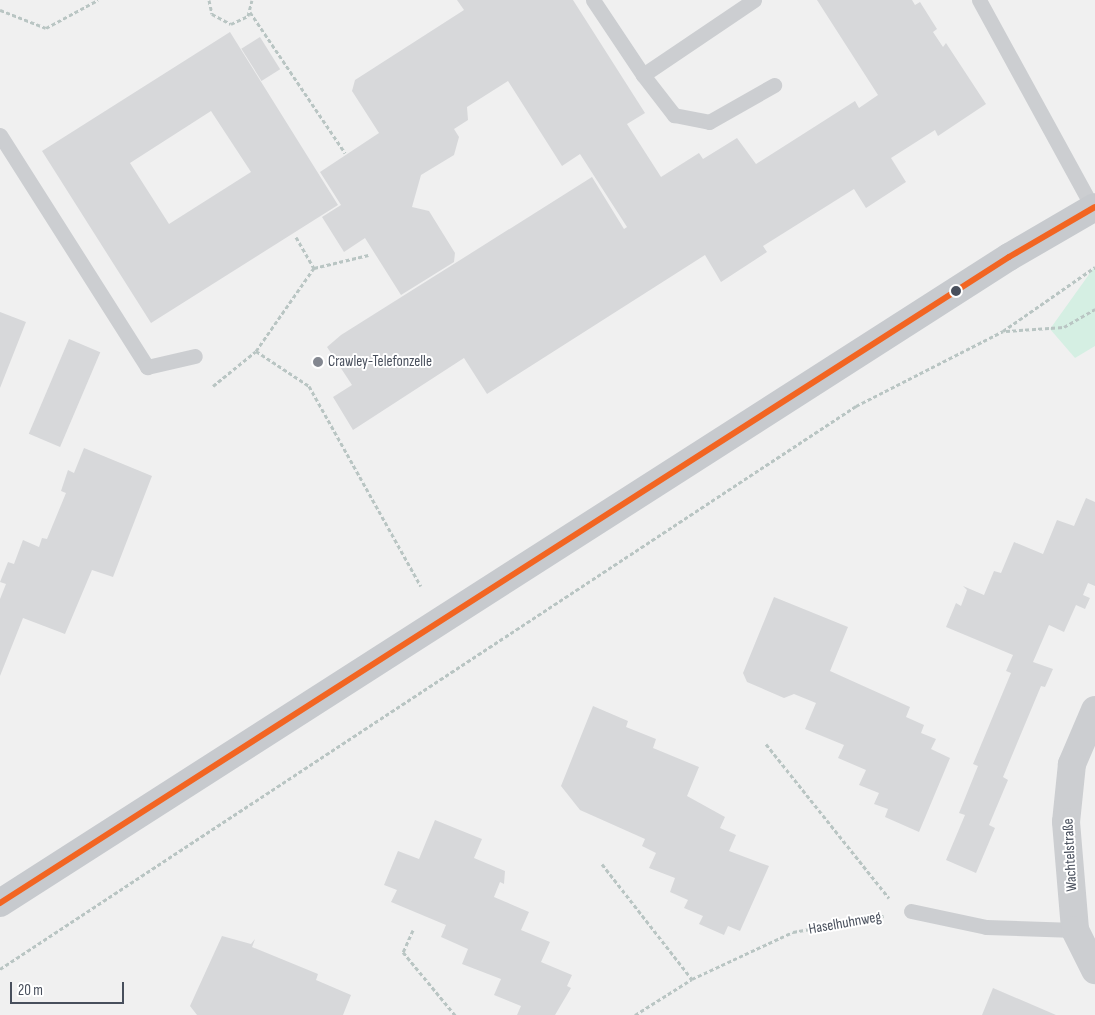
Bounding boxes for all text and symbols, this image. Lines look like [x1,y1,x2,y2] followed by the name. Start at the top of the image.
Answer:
[951,286,961,296] unlabelled marker
[328,353,432,371] place label: Crawley-Telefonzelle
[312,356,324,368] marker: Crawley-Telefonzelle
[1059,818,1081,892] street label: Wachtelstraße
[807,908,883,938] street label: Haselhuhnweg
[12,972,126,1004] scale bar
[18,981,43,1000] text: 20 m

